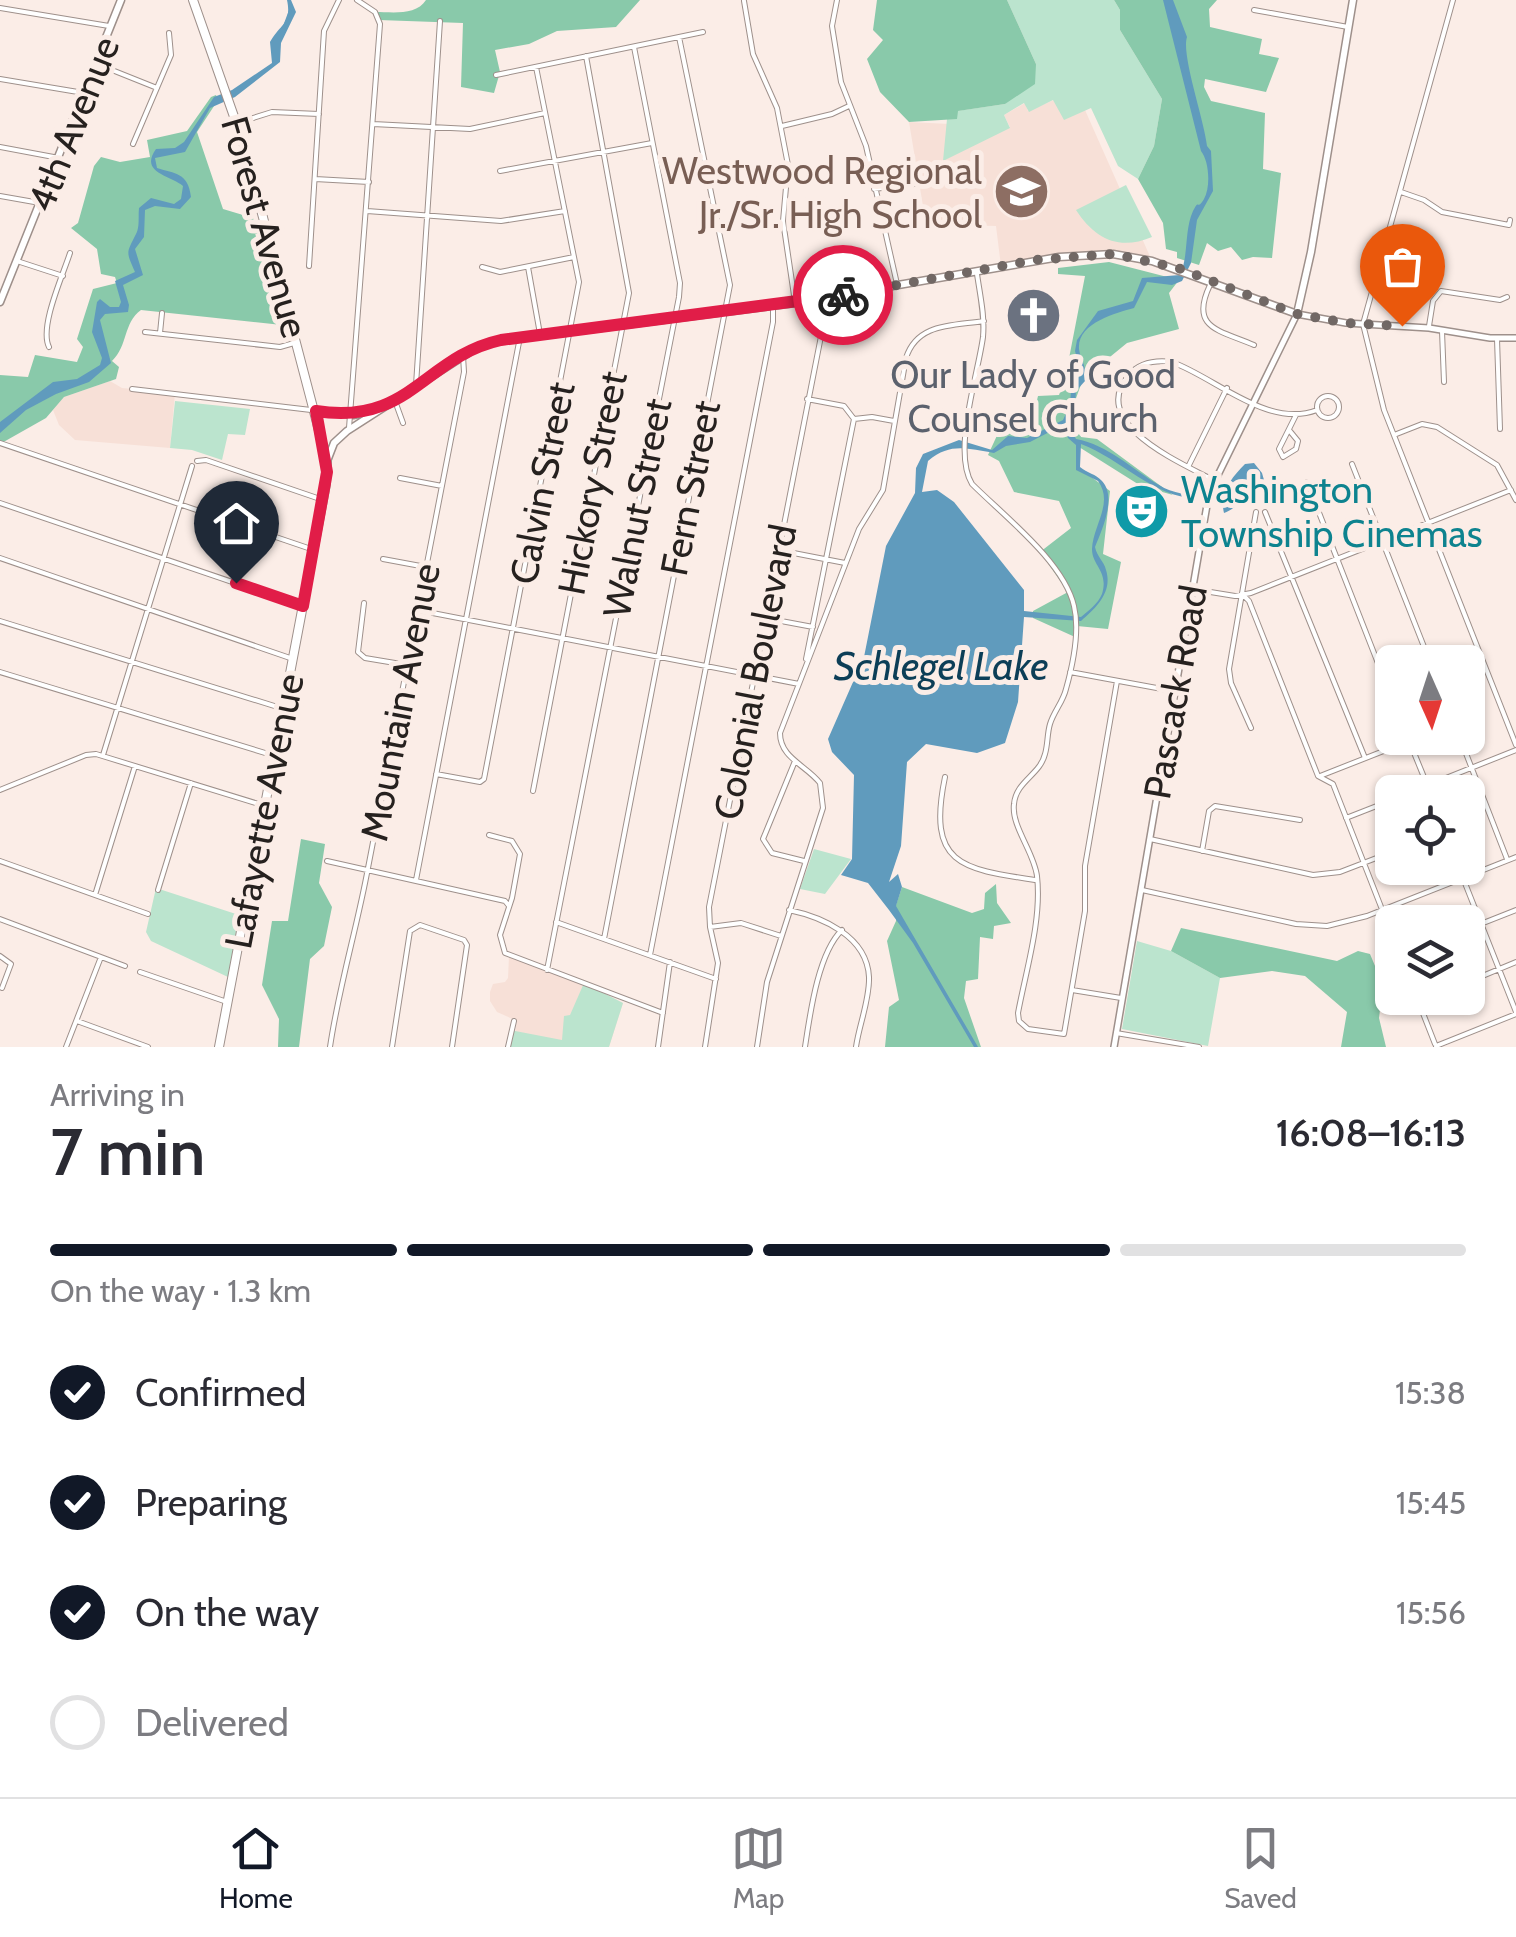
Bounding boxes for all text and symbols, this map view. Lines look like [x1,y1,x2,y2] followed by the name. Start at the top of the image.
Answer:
[17,30,129,218] street label: 4th Avenue
[211,111,319,343] street label: Forest Avenue
[662,147,982,238] place label: Westwood Regional Jr./Sr. High School
[991,162,1051,222] school or university icon: Westwood Regional Jr./Sr. High School
[1360,224,1445,327] pin
[1375,239,1430,294] icon: bag
[793,245,893,345] courier
[816,268,871,323] icon: bike
[1003,286,1063,346] church icon: Our Lady of Good Counsel Church
[890,351,1176,442] place label: Our Lady of Good Counsel Church
[547,367,637,599] street label: Hickory Street
[499,378,585,588] street label: Calvin Street
[593,394,681,621] street label: Walnut Street
[650,396,730,579] street label: Fern Street
[1181,466,1483,557] place label: Washington Township Cinemas
[194,481,279,584] pin
[1112,481,1172,541] theatre icon: Washington Township Cinemas
[209,496,264,551] icon: home
[703,521,807,823] street label: Colonial Boulevard
[350,559,450,845] street label: Mountain Avenue
[1133,582,1217,802] street label: Pascack Road
[833,641,1049,690] water label: Schlegel Lake
[1375,645,1485,755] north arrow
[1375,645,1485,1015] map controls
[214,669,314,953] street label: Lafayette Avenue
[1375,775,1485,885] button: locate
[1375,905,1485,1015] button: layers
[50,1075,185,1114] text: Arriving in
[1276,1109,1466,1156] text: 16:08–16:13
[50,1112,205,1191] text: 7 min
[50,1271,311,1310] text: On the way · 1.3 km
[50,1365,105,1420] icon: check
[135,1369,306,1416] text: Confirmed
[1395,1373,1466,1412] text: 15:38
[50,1475,105,1530] icon: check
[135,1479,287,1526] text: Preparing
[1396,1483,1466,1522] text: 15:45
[50,1585,105,1640] icon: check
[135,1589,319,1636] text: On the way
[1396,1593,1466,1632] text: 15:56
[135,1699,289,1746] text: Delivered
[219,1821,293,1915] tab: Home
[731,1821,786,1915] tab: Map
[1224,1821,1297,1915] tab: Saved

